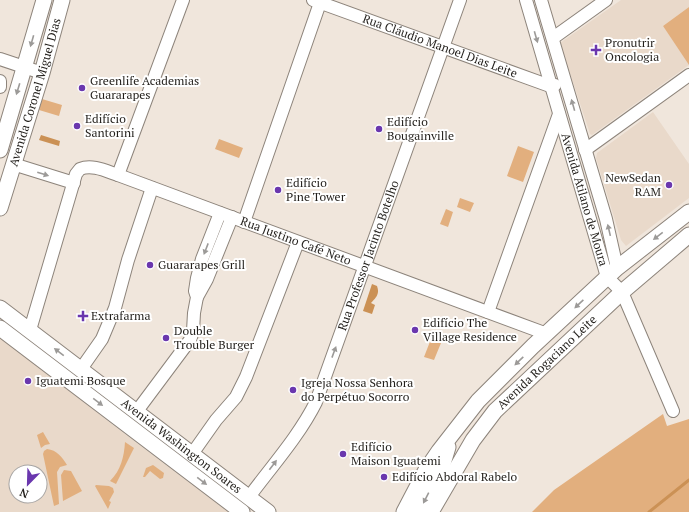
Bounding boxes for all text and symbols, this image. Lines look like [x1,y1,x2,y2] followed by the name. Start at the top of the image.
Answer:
[361,11,520,81] street label: Rua Cláudio Manoel Dias Leite
[5,16,64,168] street label: Avenida Coronel Miguel Dias
[533,32,539,44] one-way arrow
[605,35,659,64] place label: Pronutrir Oncologia
[29,36,35,48] one-way arrow
[590,44,602,56] marker: Pronutrir Oncologia
[90,73,199,102] place label: Greenlife Academias Guararapes
[15,83,21,95] one-way arrow
[77,83,87,93] marker: Greenlife Academias Guararapes
[569,99,575,111] one-way arrow
[85,111,135,140] place label: Edifício Santorini
[387,114,454,143] place label: Edifício Bougainville
[72,121,82,131] marker: Edifício Santorini
[374,124,384,134] marker: Edifício Bougainville
[558,131,611,268] street label: Avenida Atilano de Moura
[605,170,662,199] place label: NewSedan RAM
[38,171,50,177] one-way arrow
[286,175,346,204] place label: Edifício Pine Tower
[334,178,402,333] street label: Rua Professor Jacinto Botelho
[664,180,674,190] marker: NewSedan RAM
[273,185,283,195] marker: Edifício Pine Tower
[238,213,354,268] street label: Rua Justino Café Neto
[605,223,611,236] one-way arrow
[653,231,664,240] one-way arrow
[202,244,208,256] one-way arrow
[158,257,246,272] place label: Guararapes Grill
[145,260,155,270] marker: Guararapes Grill
[574,299,584,309] one-way arrow
[91,308,151,323] place label: Extrafarma
[78,311,88,321] marker: Extrafarma
[494,312,600,412] street label: Avenida Rogaciano Leite
[423,315,517,344] place label: Edifício The Village Residence
[174,323,255,352] place label: Double Trouble Burger
[410,325,420,335] marker: Edifício The Village Residence
[161,333,171,343] marker: Double Trouble Burger
[332,346,338,358] one-way arrow
[54,348,65,357] one-way arrow
[514,356,524,365] one-way arrow
[36,373,126,388] place label: Iguatemi Bosque
[301,375,413,404] place label: Igreja Nossa Senhora do Perpétuo Socorro
[23,376,33,386] marker: Iguatemi Bosque
[288,385,298,395] marker: Igreja Nossa Senhora do Perpétuo Socorro
[118,395,245,496] street label: Avenida Washington Soares
[93,398,104,406] one-way arrow
[351,439,441,468] place label: Edifício Maison Iguatemi
[338,449,348,459] marker: Edifício Maison Iguatemi
[269,460,277,471] one-way arrow
[8,464,48,504] north arrow
[392,469,518,484] place label: Edifício Abdoral Rabelo
[379,472,389,482] marker: Edifício Abdoral Rabelo
[196,477,207,485] one-way arrow
[17,485,31,501] text: N
[423,492,429,504] one-way arrow

